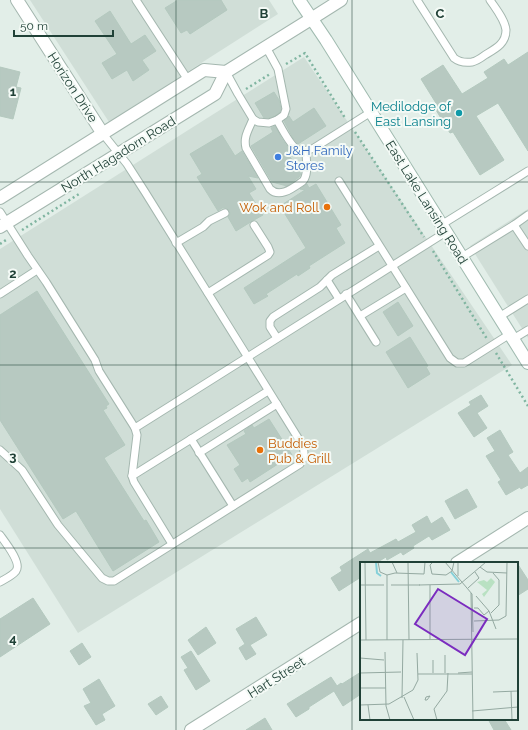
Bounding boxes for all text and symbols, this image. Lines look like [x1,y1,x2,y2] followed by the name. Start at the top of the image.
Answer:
[260,6,269,21] text: B
[436,6,445,21] text: C
[14,12,113,38] scale bar
[20,19,48,33] text: 50 m
[44,49,101,125] street label: Horizon Drive
[10,84,17,99] text: 1
[371,99,452,129] place label: Medilodge of East Lansing
[454,108,464,118] marker: Medilodge of East Lansing
[58,113,178,196] street label: North Hagadorn Road
[382,138,471,267] street label: East Lake Lansing Road
[286,143,353,173] place label: J&H Family Stores
[273,152,283,162] marker: J&H Family Stores
[239,200,319,215] place label: Wok and Roll
[322,202,332,212] marker: Wok and Roll
[9,266,17,281] text: 2
[268,436,331,466] place label: Buddies Pub & Grill
[255,445,265,455] marker: Buddies Pub & Grill
[9,449,17,464] text: 3
[360,562,518,720] inset map
[9,631,17,646] text: 4
[245,654,308,701] street label: Hart Street

